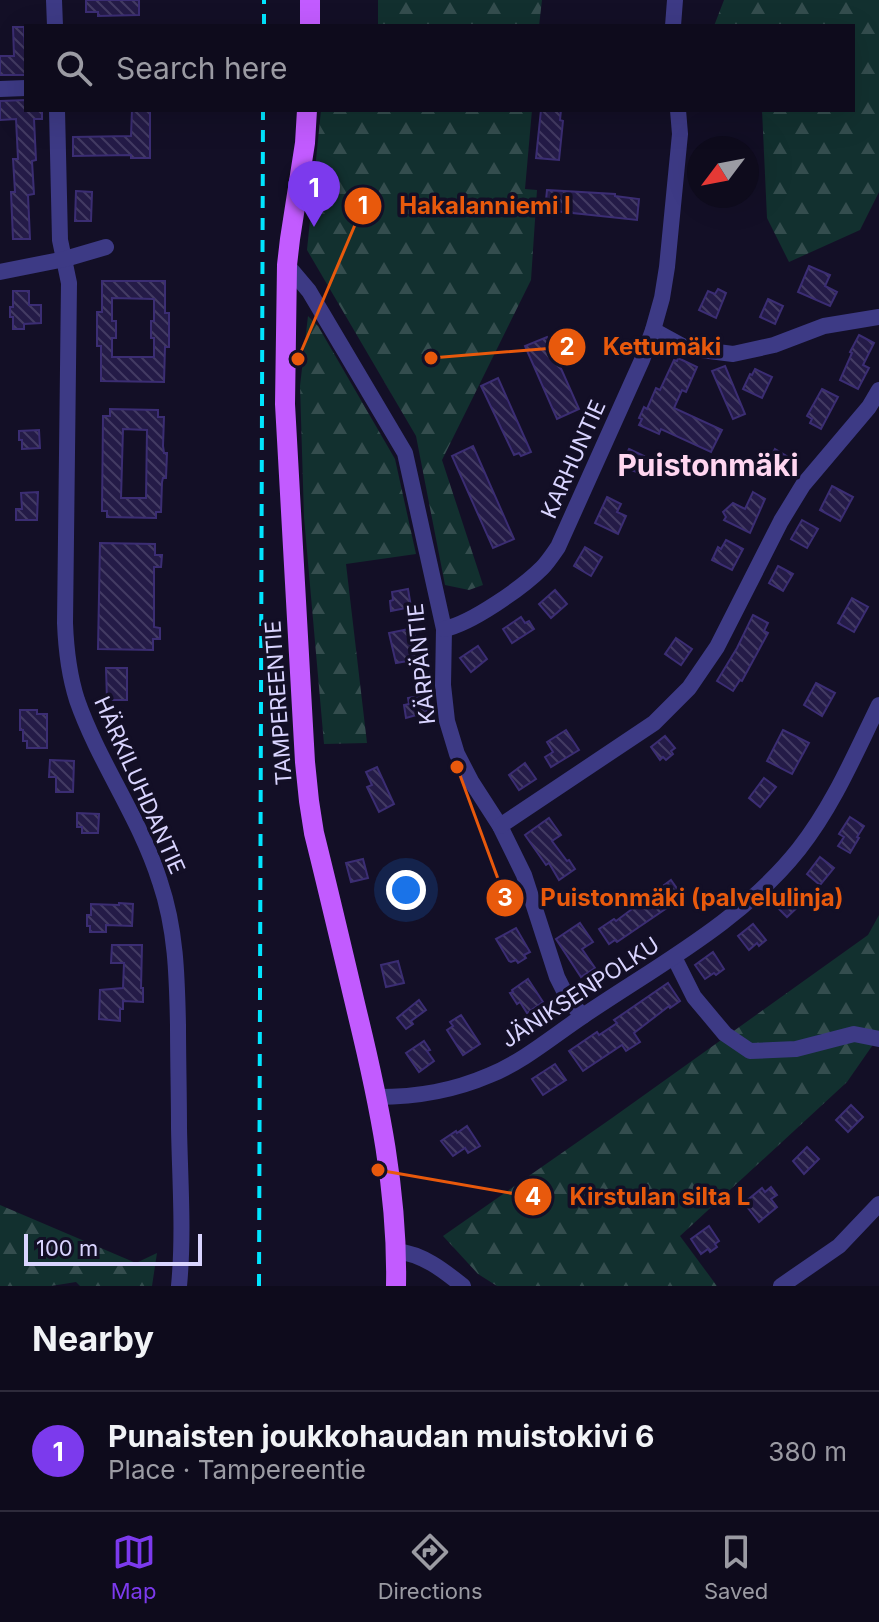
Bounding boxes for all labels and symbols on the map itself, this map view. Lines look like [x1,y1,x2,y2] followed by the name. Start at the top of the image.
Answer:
[687,136,759,208] north arrow
[288,161,340,227] pin: 1
[343,182,587,230] callout: Hakalanniemi I
[358,191,368,220] text: 1
[399,191,571,220] text: Hakalanniemi I
[547,323,737,371] callout: Kettumäki
[559,332,575,361] text: 2
[603,332,721,361] text: Kettumäki
[535,396,611,522] street label: KARHUNTIE
[617,447,799,483] district label: Puistonmäki
[402,602,440,726] street label: KÄRPÄNTIE
[259,620,297,786] street label: TAMPEREENTIE
[89,692,191,878] street label: HÄRKILUHDANTIE
[386,870,426,910] your location
[485,874,860,922] callout: Puistonmäki (palvelulinja)
[497,883,513,912] text: 3
[540,883,844,912] text: Puistonmäki (palvelulinja)
[496,931,664,1053] street label: JÄNIKSENPOLKU
[513,1173,766,1221] callout: Kirstulan silta L
[525,1182,541,1211] text: 4
[570,1182,750,1211] text: Kirstulan silta L
[24,1230,202,1266] scale bar

